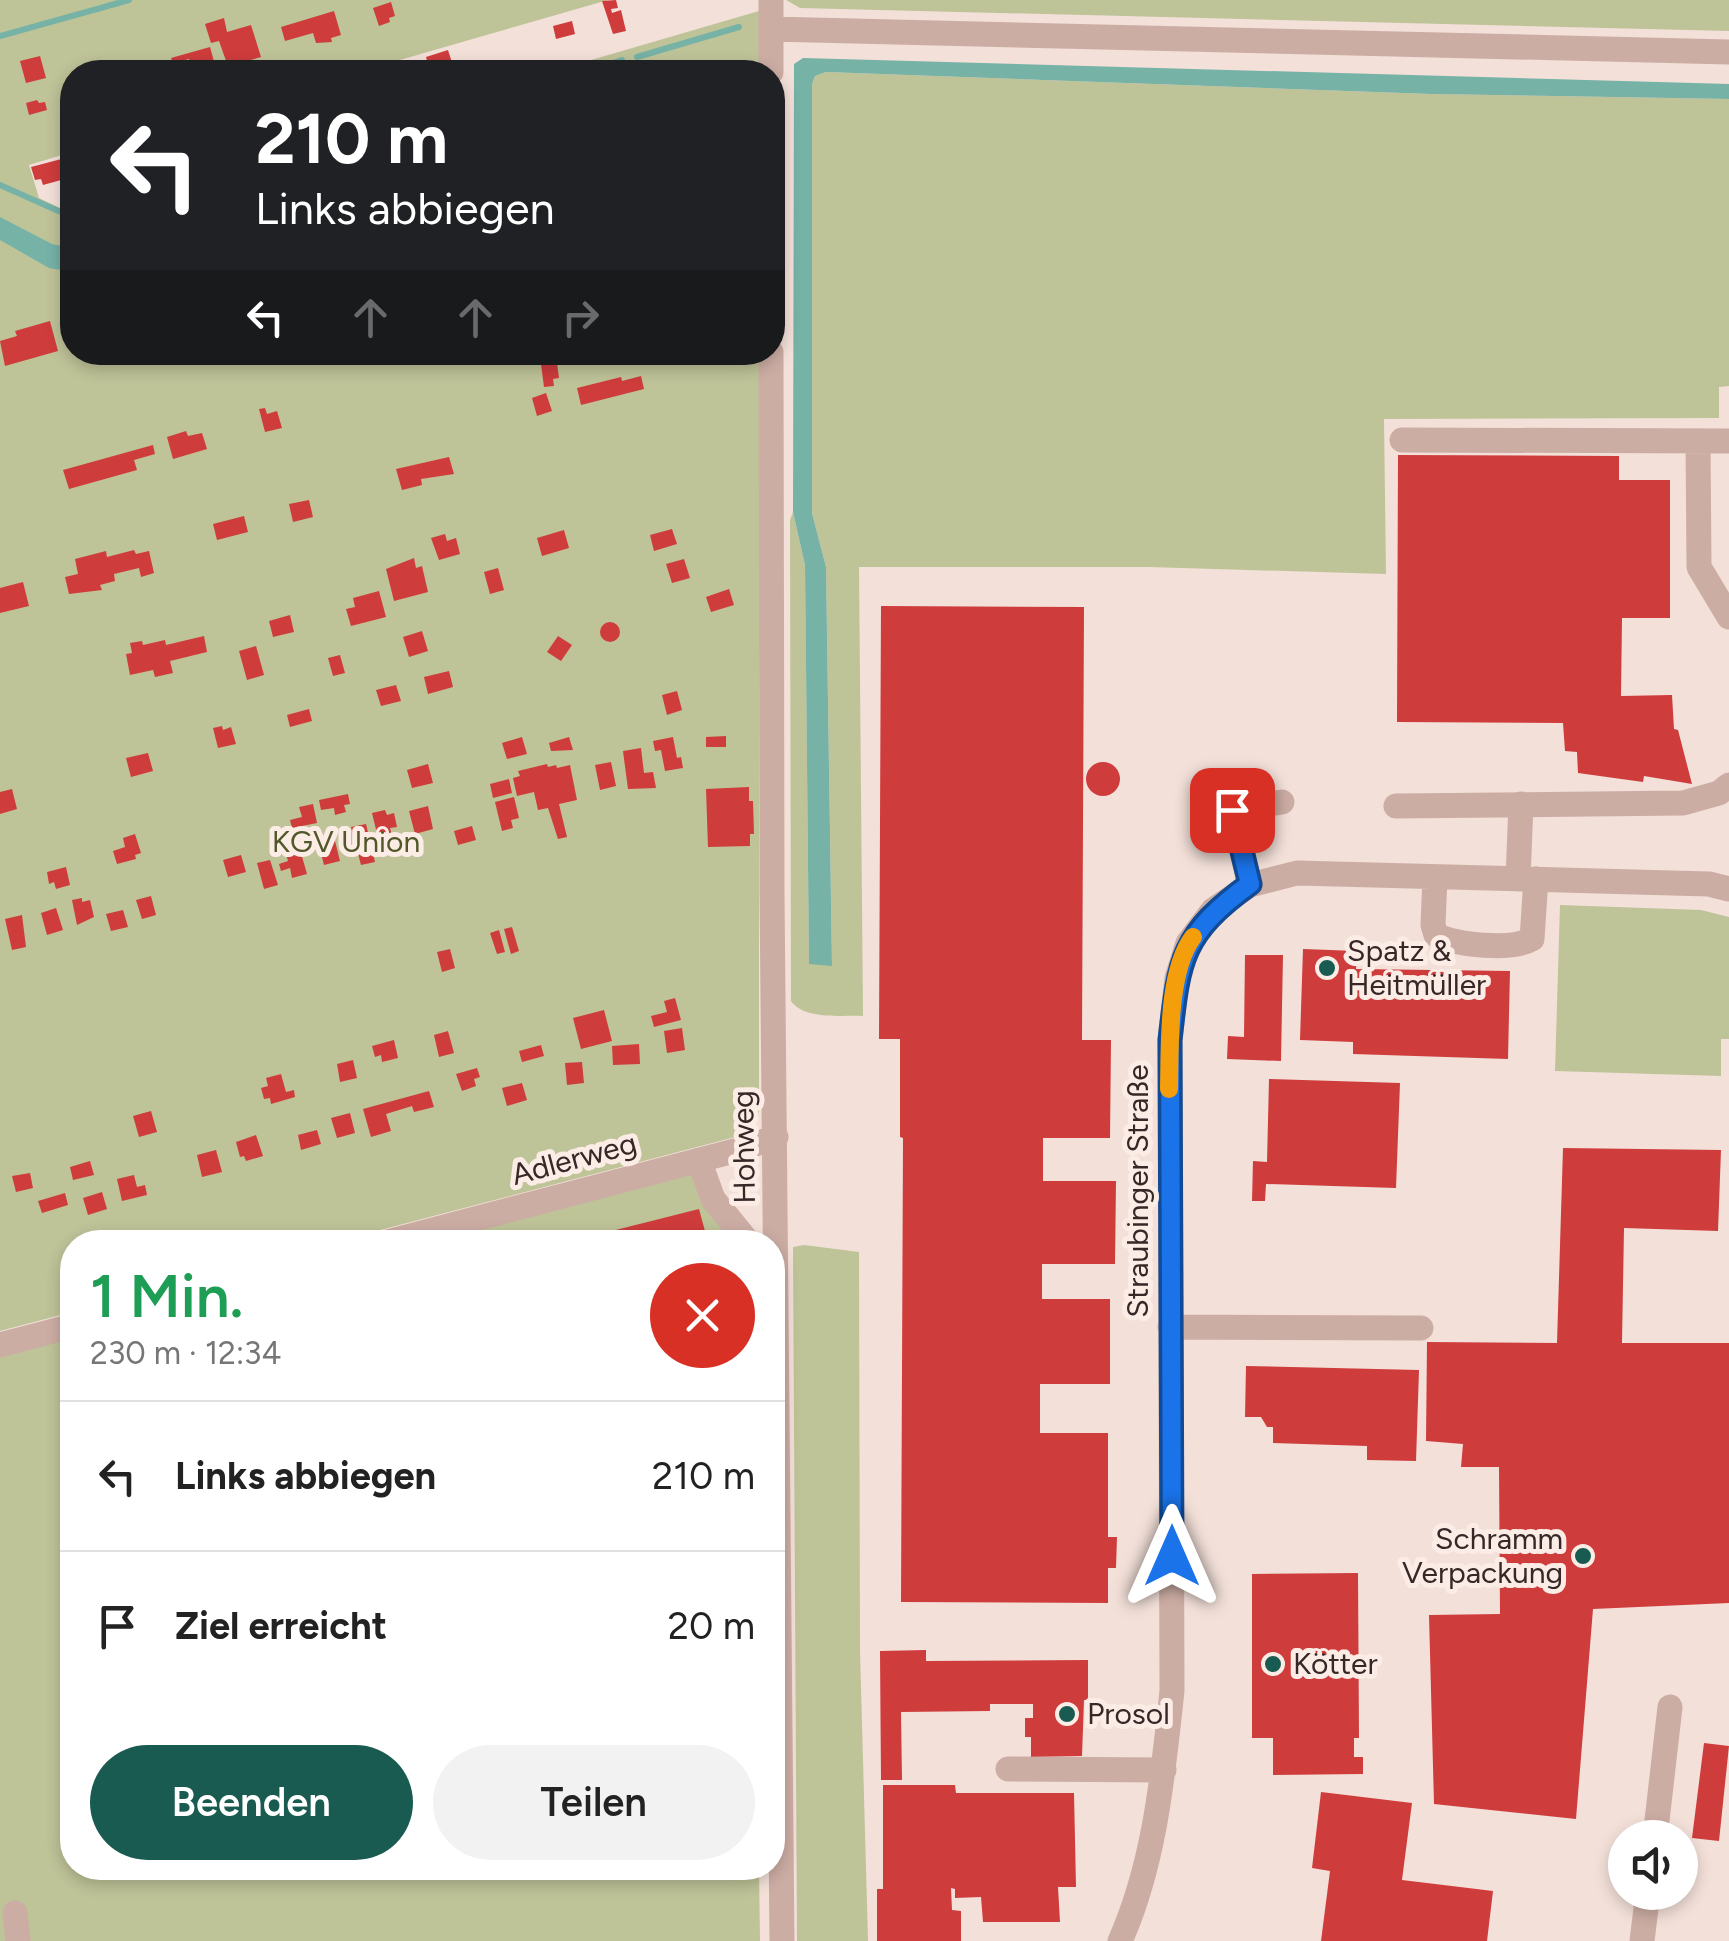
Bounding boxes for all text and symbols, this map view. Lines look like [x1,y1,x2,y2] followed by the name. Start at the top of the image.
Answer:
[255,96,448,181] text: 210 m
[90,100,220,230] icon: left
[255,181,555,235] text: Links abbiegen
[238,290,293,345] icon: left
[343,290,398,345] icon: ahead
[448,290,503,345] icon: ahead
[553,290,608,345] icon: right
[1190,768,1275,853] pin
[1205,783,1260,838] icon: arrive
[272,823,420,860] park label: KGV Union
[1347,932,1486,1003] place label: Spatz & Heitmüller
[1316,957,1338,979] marker: Spatz & Heitmüller
[1119,1064,1156,1318] street label: Straubinger Straße
[724,1090,763,1204] street label: Hohweg
[507,1124,640,1193] street label: Adlerweg
[90,1260,244,1332] text: 1 Min.
[650,1263,755,1368] button: close
[90,1334,281,1372] text: 230 m · 12:34
[90,1449,145,1504] icon: left
[175,1453,436,1499] text: Links abbiegen
[652,1453,755,1499] text: 210 m
[1120,1504,1224,1608] position arrow
[1402,1520,1563,1591] place label: Schramm Verpackung
[1572,1545,1594,1567] marker: Schramm Verpackung
[90,1599,145,1654] icon: arrive
[175,1603,387,1649] text: Ziel erreicht
[668,1603,755,1649] text: 20 m
[1293,1645,1378,1682] place label: Kötter
[1262,1653,1284,1675] marker: Kötter
[1087,1695,1170,1732] place label: Prosol
[1056,1703,1078,1725] marker: Prosol
[90,1745,413,1860] button: Beenden
[433,1745,755,1860] button: Teilen
[1608,1820,1698,1910] map controls
[1608,1820,1698,1910] button: sound

